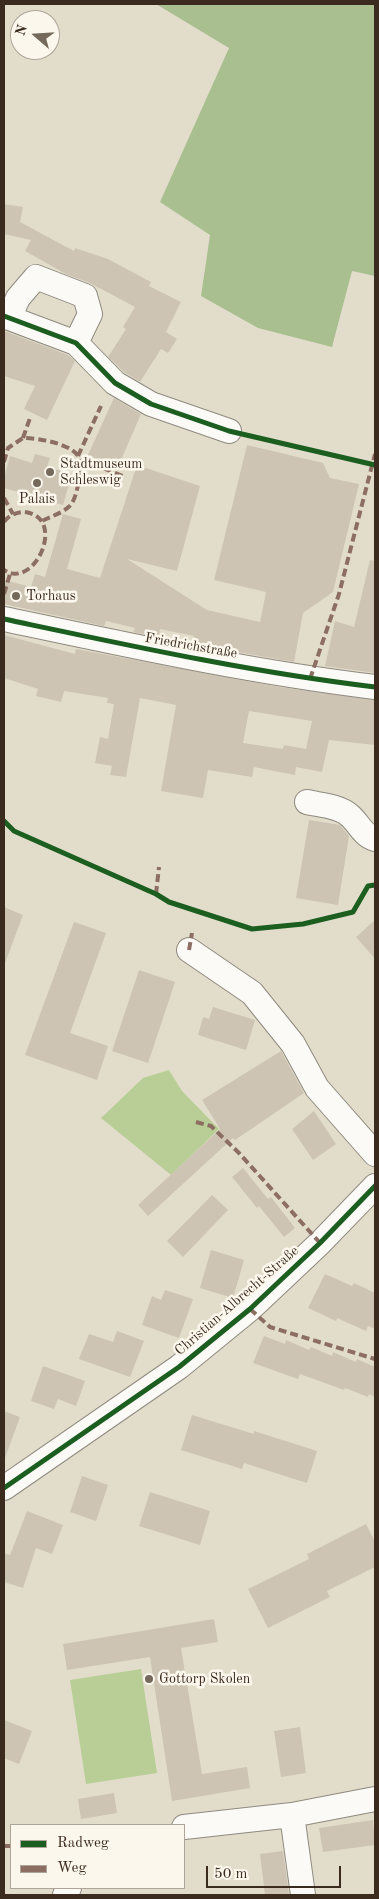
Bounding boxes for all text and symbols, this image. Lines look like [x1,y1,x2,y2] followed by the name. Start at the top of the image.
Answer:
[10,10,60,60] north arrow
[13,23,30,38] text: N
[60,456,142,488] place label: Stadtmuseum Schleswig
[44,466,56,478] marker: Stadtmuseum Schleswig
[31,477,43,489] marker: Palais
[19,491,55,507] place label: Palais
[26,588,76,604] place label: Torhaus
[10,590,22,602] marker: Torhaus
[144,630,238,662] street label: Friedrichstraße
[172,1243,302,1359] street label: Christian-Albrecht-Straße
[159,1671,250,1687] place label: Gottorp Skolen
[143,1673,155,1685] marker: Gottorp Skolen
[10,1824,185,1889] legend
[57,1836,109,1851] text: Radweg
[209,1856,344,1888] scale bar
[57,1861,87,1876] text: Weg
[214,1867,248,1882] text: 50 m

